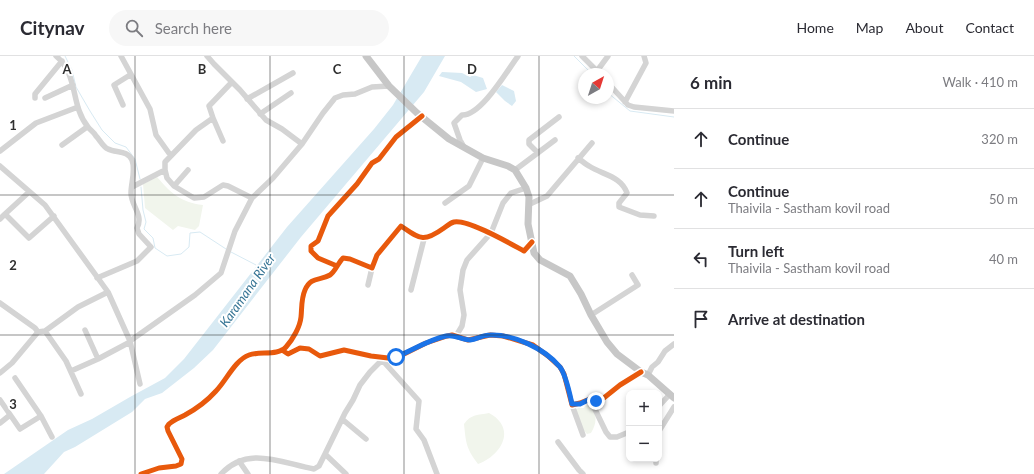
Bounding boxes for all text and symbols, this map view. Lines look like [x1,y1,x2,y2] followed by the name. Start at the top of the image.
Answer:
[109,10,389,46] search box
[20,16,85,39] text: Citynav
[123,17,145,39] icon: search
[155,19,232,37] text: Search here
[796,19,834,36] text: Home
[856,19,883,36] text: Map
[905,19,943,36] text: About
[965,19,1014,36] text: Contact
[61,61,72,77] text: A
[198,61,207,77] text: B
[333,61,342,77] text: C
[467,61,477,77] text: D
[578,68,614,104] north arrow
[690,72,732,93] text: 6 min
[942,74,1018,90] text: Walk · 410 m
[9,117,17,133] text: 1
[690,128,712,150] icon: ahead
[728,130,789,148] text: Continue
[981,131,1018,147] text: 320 m
[728,182,789,200] text: Continue
[690,188,712,210] icon: ahead
[989,191,1018,207] text: 50 m
[728,200,890,216] text: Thaivila - Sastham kovil road
[728,242,784,260] text: Turn left
[690,248,712,270] icon: left
[216,250,278,330] water label: Karamana River
[989,251,1018,267] text: 40 m
[9,257,17,273] text: 2
[728,260,890,276] text: Thaivila - Sastham kovil road
[690,308,712,330] icon: arrive
[728,310,865,328] text: Arrive at destination
[387,348,405,366] route start
[626,390,662,462] map controls
[626,390,662,426] button: +
[587,392,605,410] route end
[9,396,17,412] text: 3
[626,426,662,462] button: −

